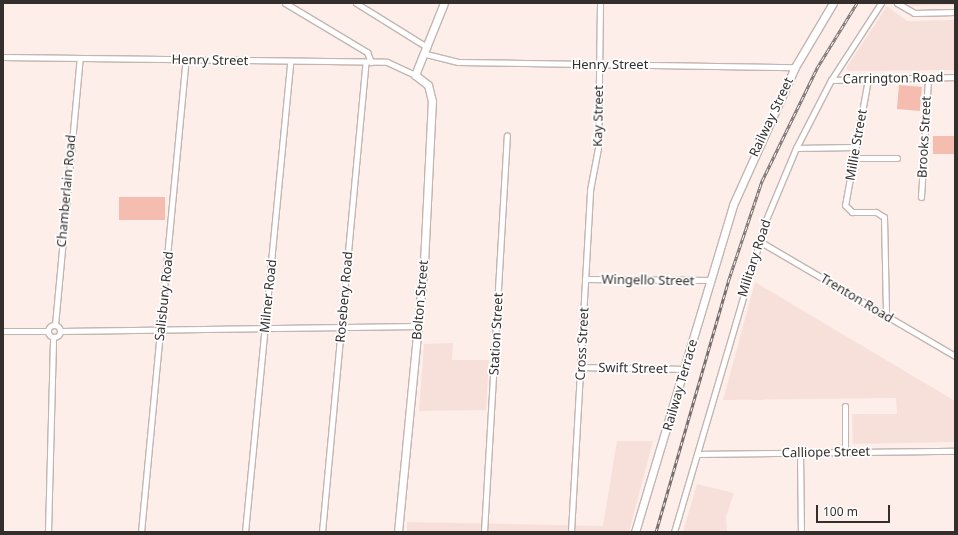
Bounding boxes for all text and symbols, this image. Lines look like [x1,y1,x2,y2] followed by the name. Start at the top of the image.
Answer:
[172,52,248,68] street label: Henry Street
[572,56,648,72] street label: Henry Street
[842,69,944,87] street label: Carrington Road
[746,75,796,159] street label: Railway Street
[590,85,606,147] street label: Kay Street
[914,96,934,178] street label: Brooks Street
[842,108,870,182] street label: Millie Street
[53,134,79,248] street label: Chamberlain Road
[734,217,774,299] street label: Military Road
[152,250,176,342] street label: Salisbury Road
[332,251,356,343] street label: Rosebery Road
[256,258,280,334] street label: Milner Road
[409,260,431,340] street label: Bolton Street
[818,270,896,326] street label: Trenton Road
[601,271,695,289] street label: Wingello Street
[486,292,506,376] street label: Station Street
[572,307,592,381] street label: Cross Street
[659,337,701,433] street label: Railway Terrace
[598,360,668,376] street label: Swift Street
[782,443,870,461] street label: Calliope Street
[818,497,892,523] scale bar
[823,503,858,520] text: 100 m

